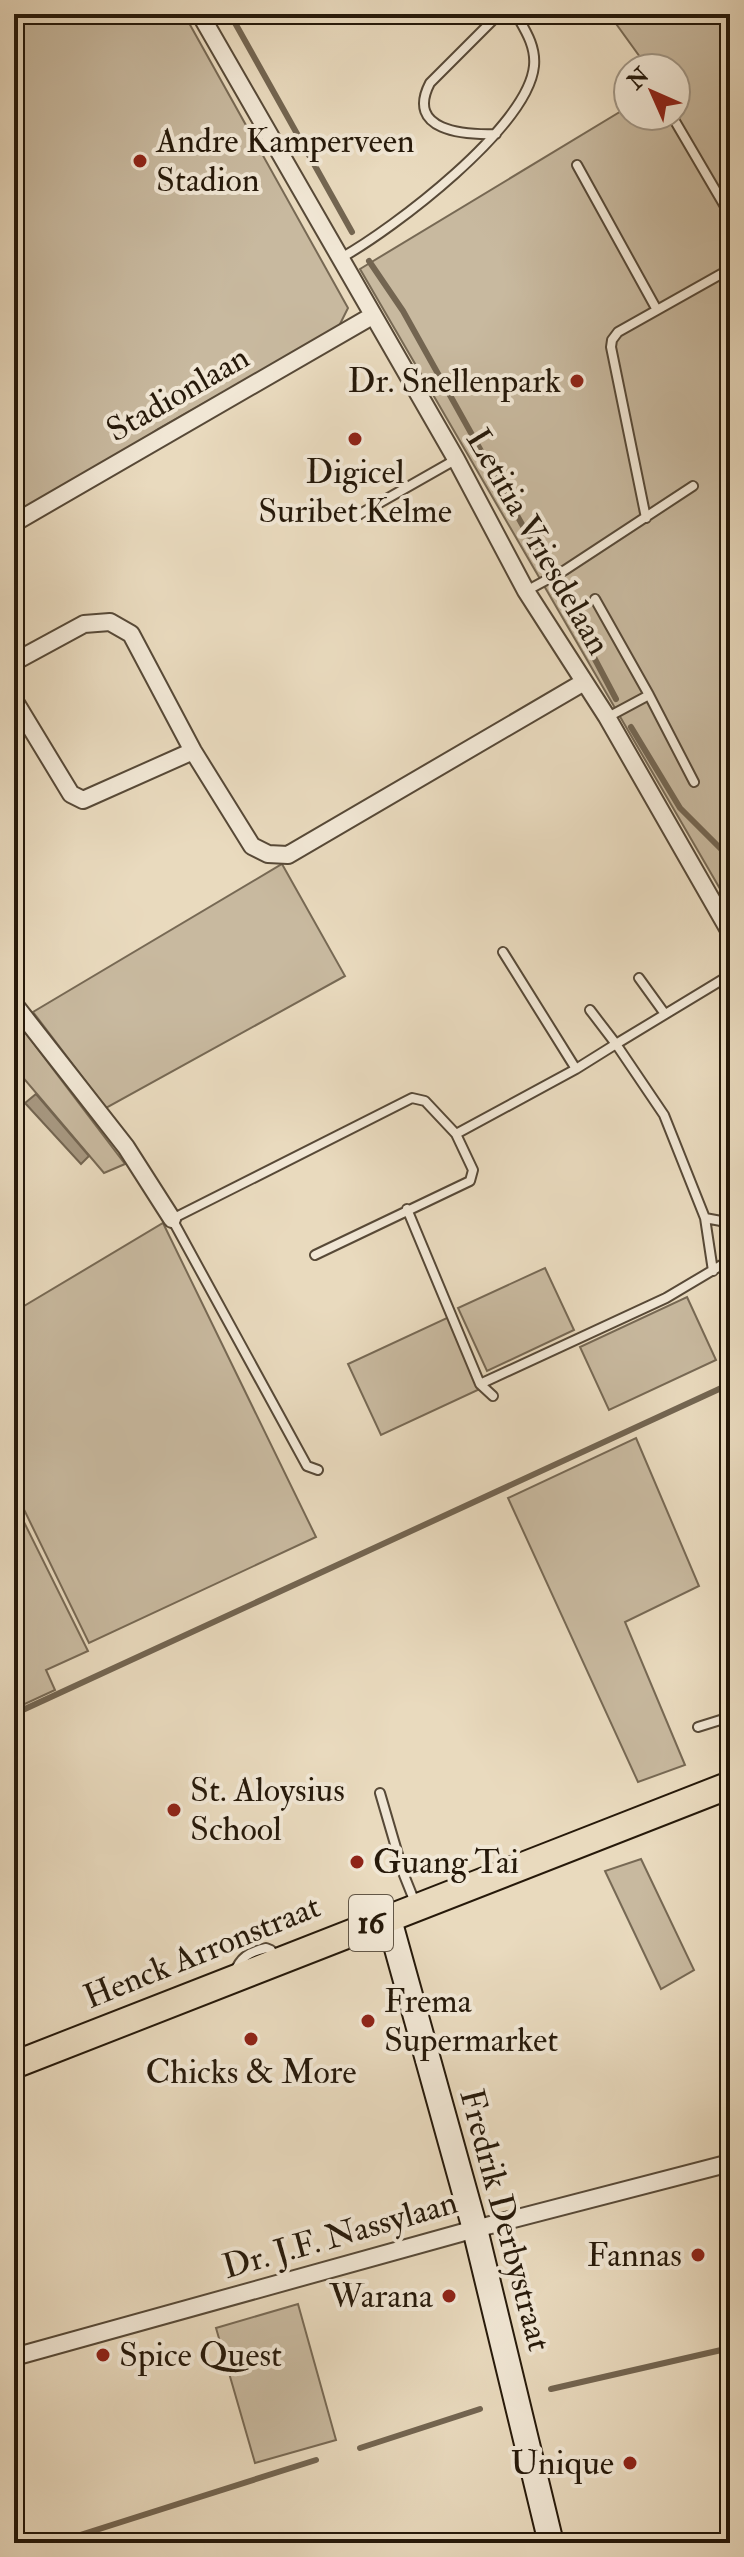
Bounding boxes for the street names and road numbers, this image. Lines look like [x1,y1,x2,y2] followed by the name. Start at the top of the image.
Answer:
[99,336,257,452] street label: Stadionlaan
[456,421,620,663] street label: Letitia Vriesdelaan
[77,1885,327,2019] street label: Henck Arronstraat
[349,1895,393,1951] road number: 16
[449,2084,561,2356] street label: Fredrik Derbystraat
[218,2181,462,2289] street label: Dr. J.F. Nassylaan

